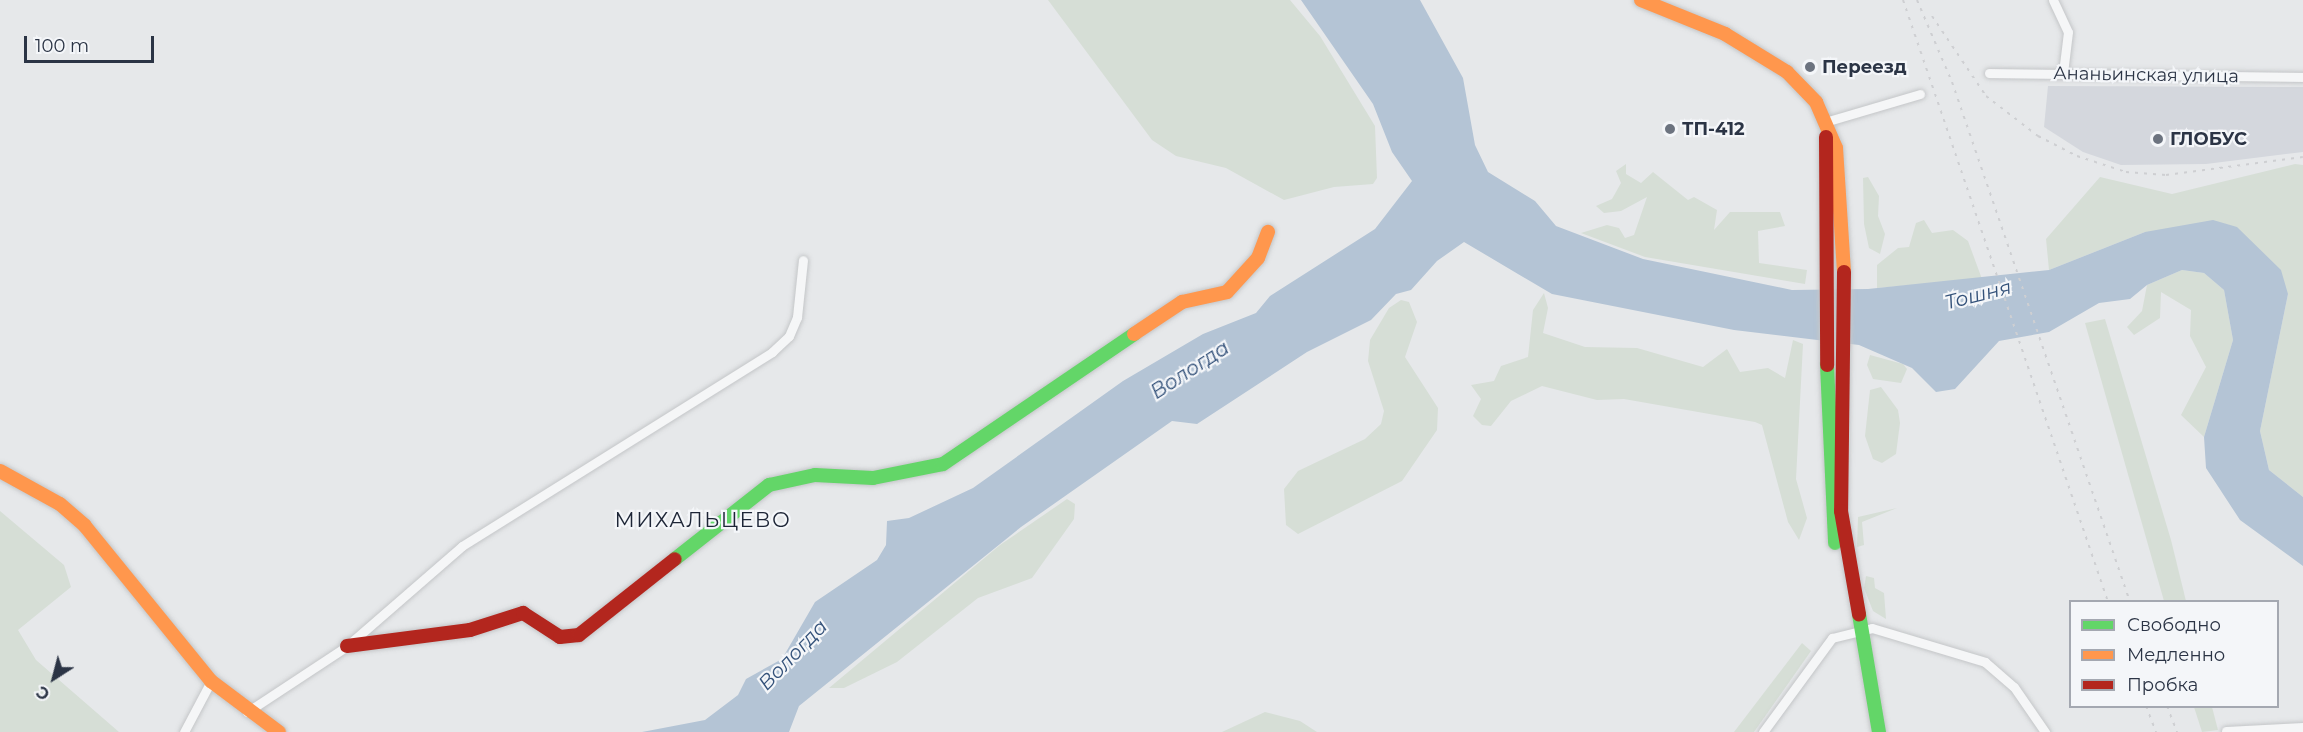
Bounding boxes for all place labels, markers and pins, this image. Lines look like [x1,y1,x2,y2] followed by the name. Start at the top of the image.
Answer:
[1822,56,1907,78] place label: Переезд
[1803,60,1817,74] marker: Переезд
[1682,118,1745,140] place label: ТП-412
[1663,122,1677,136] marker: ТП-412
[2170,128,2247,150] place label: ГЛОБУС
[2151,132,2165,146] marker: ГЛОБУС

